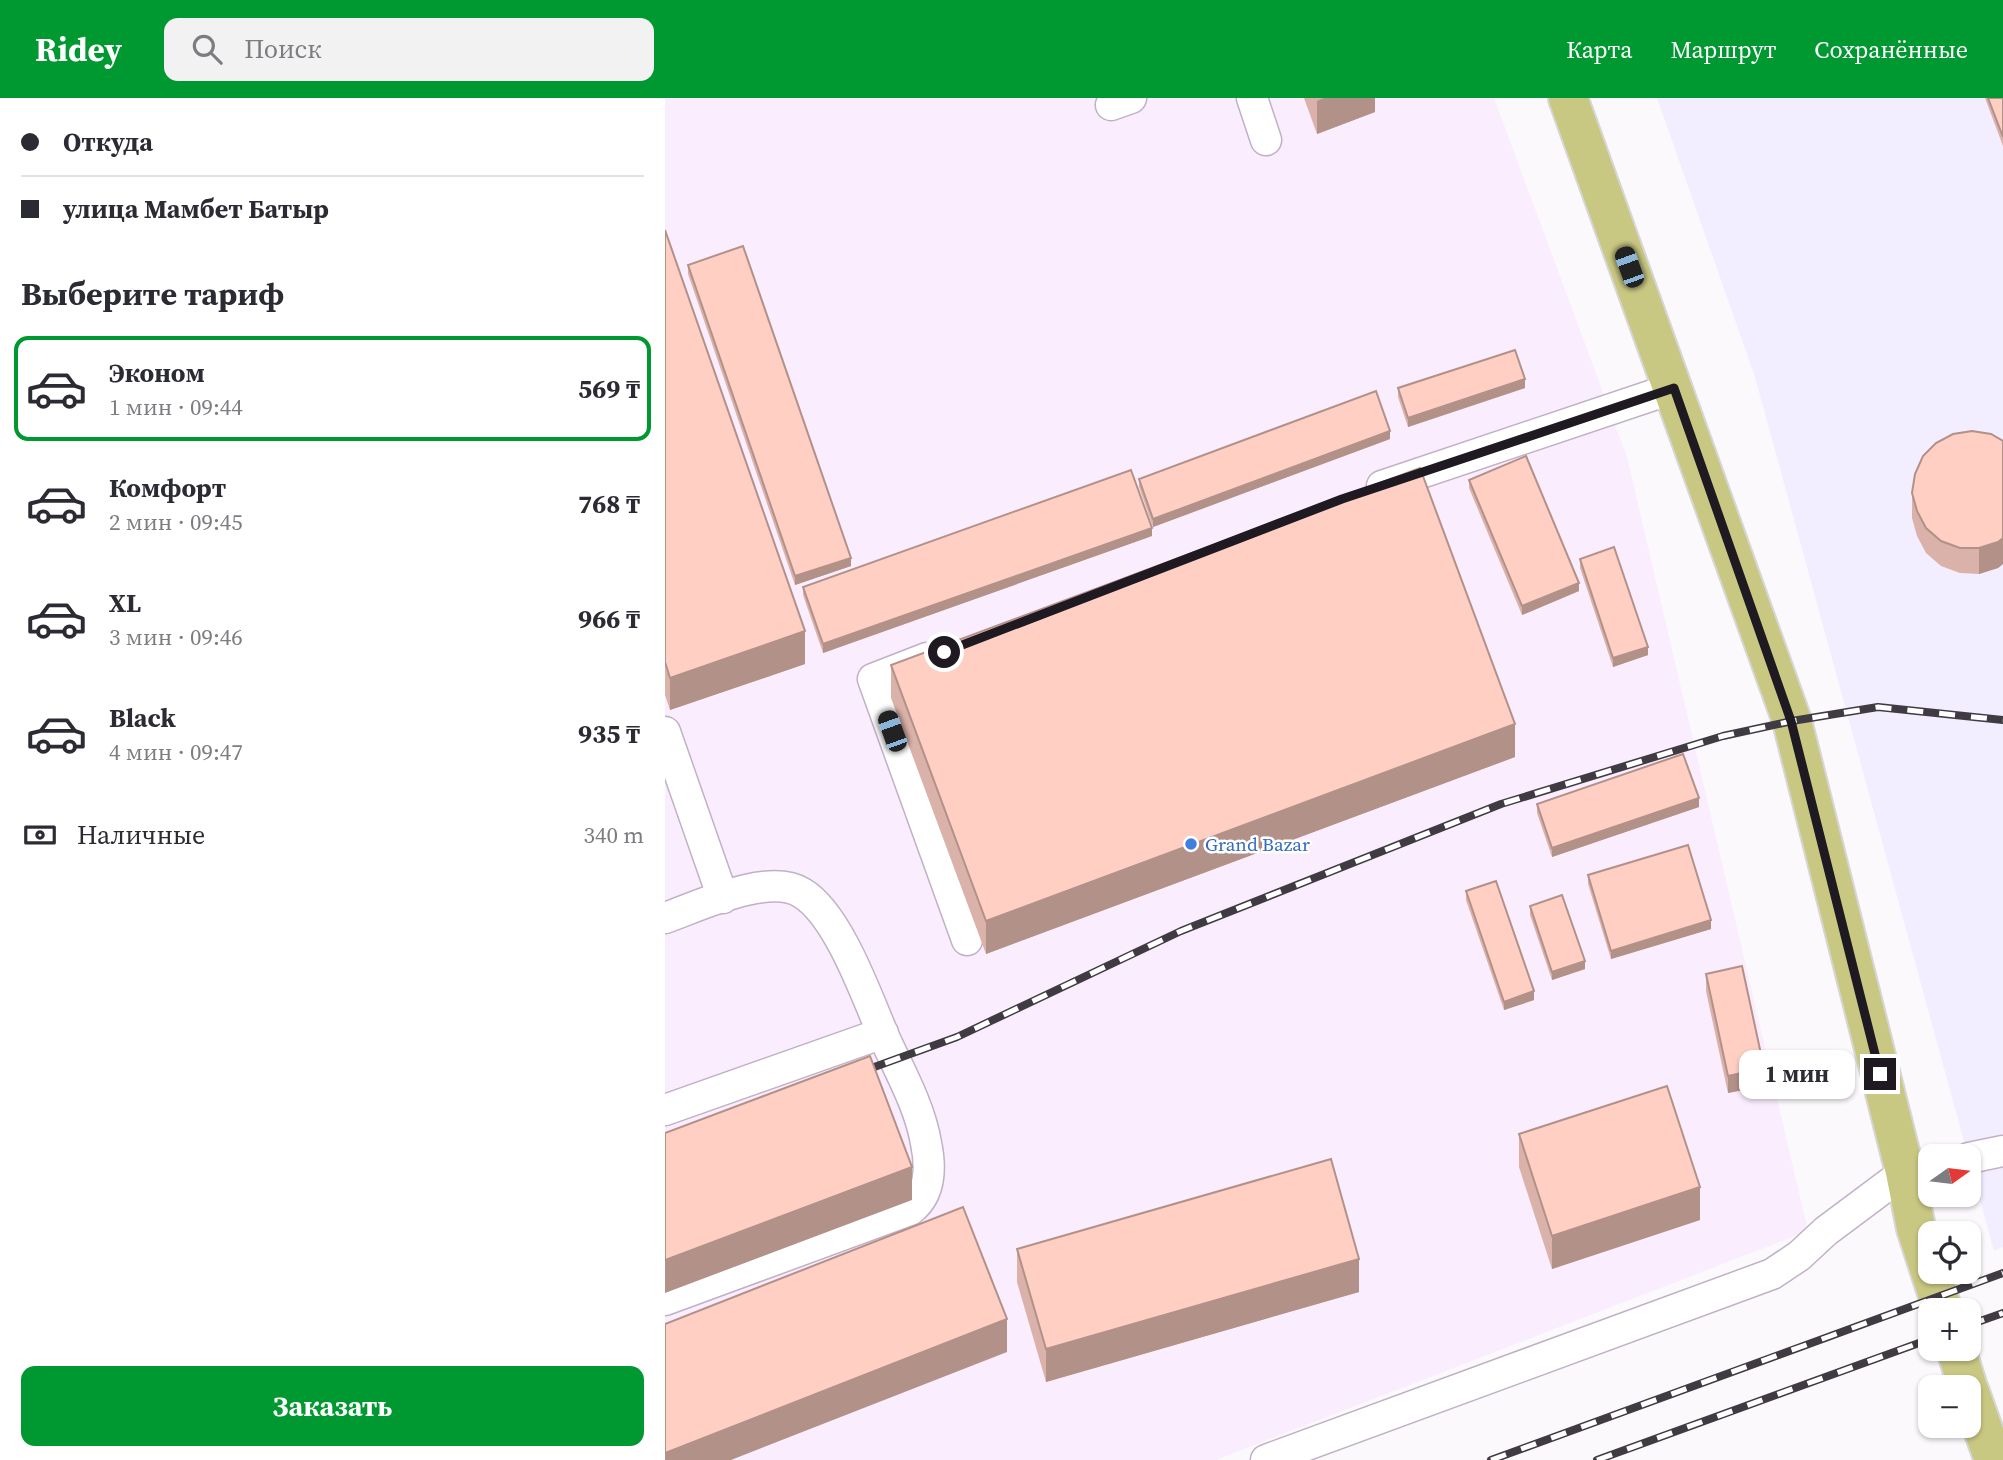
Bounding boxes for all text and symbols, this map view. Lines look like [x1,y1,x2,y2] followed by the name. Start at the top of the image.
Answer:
[164,18,654,81] search box
[35,27,122,72] text: Ridey
[188,30,226,68] icon: search
[244,31,322,67] text: Поиск
[1566,33,1632,66] text: Карта
[1670,33,1776,66] text: Маршрут
[1814,33,1968,66] text: Сохранённые
[63,124,153,160] text: Откуда
[63,191,329,227] text: улица Мамбет Батыр
[1612,244,1647,290] car
[21,272,284,316] text: Выберите тариф
[109,355,205,391] text: Эконом
[25,357,88,420] icon: car
[578,371,640,407] text: 569 ₸
[109,391,243,423] text: 1 мин · 09:44
[109,470,226,506] text: Комфорт
[25,472,88,535] icon: car
[578,486,640,522] text: 768 ₸
[109,506,243,538] text: 2 мин · 09:45
[109,585,141,621] text: XL
[25,587,88,650] icon: car
[578,601,640,637] text: 966 ₸
[109,621,243,653] text: 3 мин · 09:46
[928,636,960,668] route start
[109,700,176,736] text: Black
[25,702,88,765] icon: car
[875,708,910,754] car
[578,716,640,752] text: 935 ₸
[109,736,243,768] text: 4 мин · 09:47
[21,816,59,854] icon: cash
[77,817,205,853] text: Наличные
[583,819,644,851] text: 340 m
[1205,831,1310,857] place label: Grand Bazar
[1183,836,1199,852] marker: Grand Bazar
[1740,1049,1855,1098] callout: 1 мин
[1765,1058,1829,1090] text: 1 мин
[1864,1058,1896,1090] route end
[1918,1144,1981,1208] north arrow
[1918,1144,1981,1438] map controls
[1918,1221,1981,1284] button: locate
[1918,1298,1981,1361] button: +
[21,1366,644,1446] button: Заказать
[1918,1375,1981,1438] button: −

